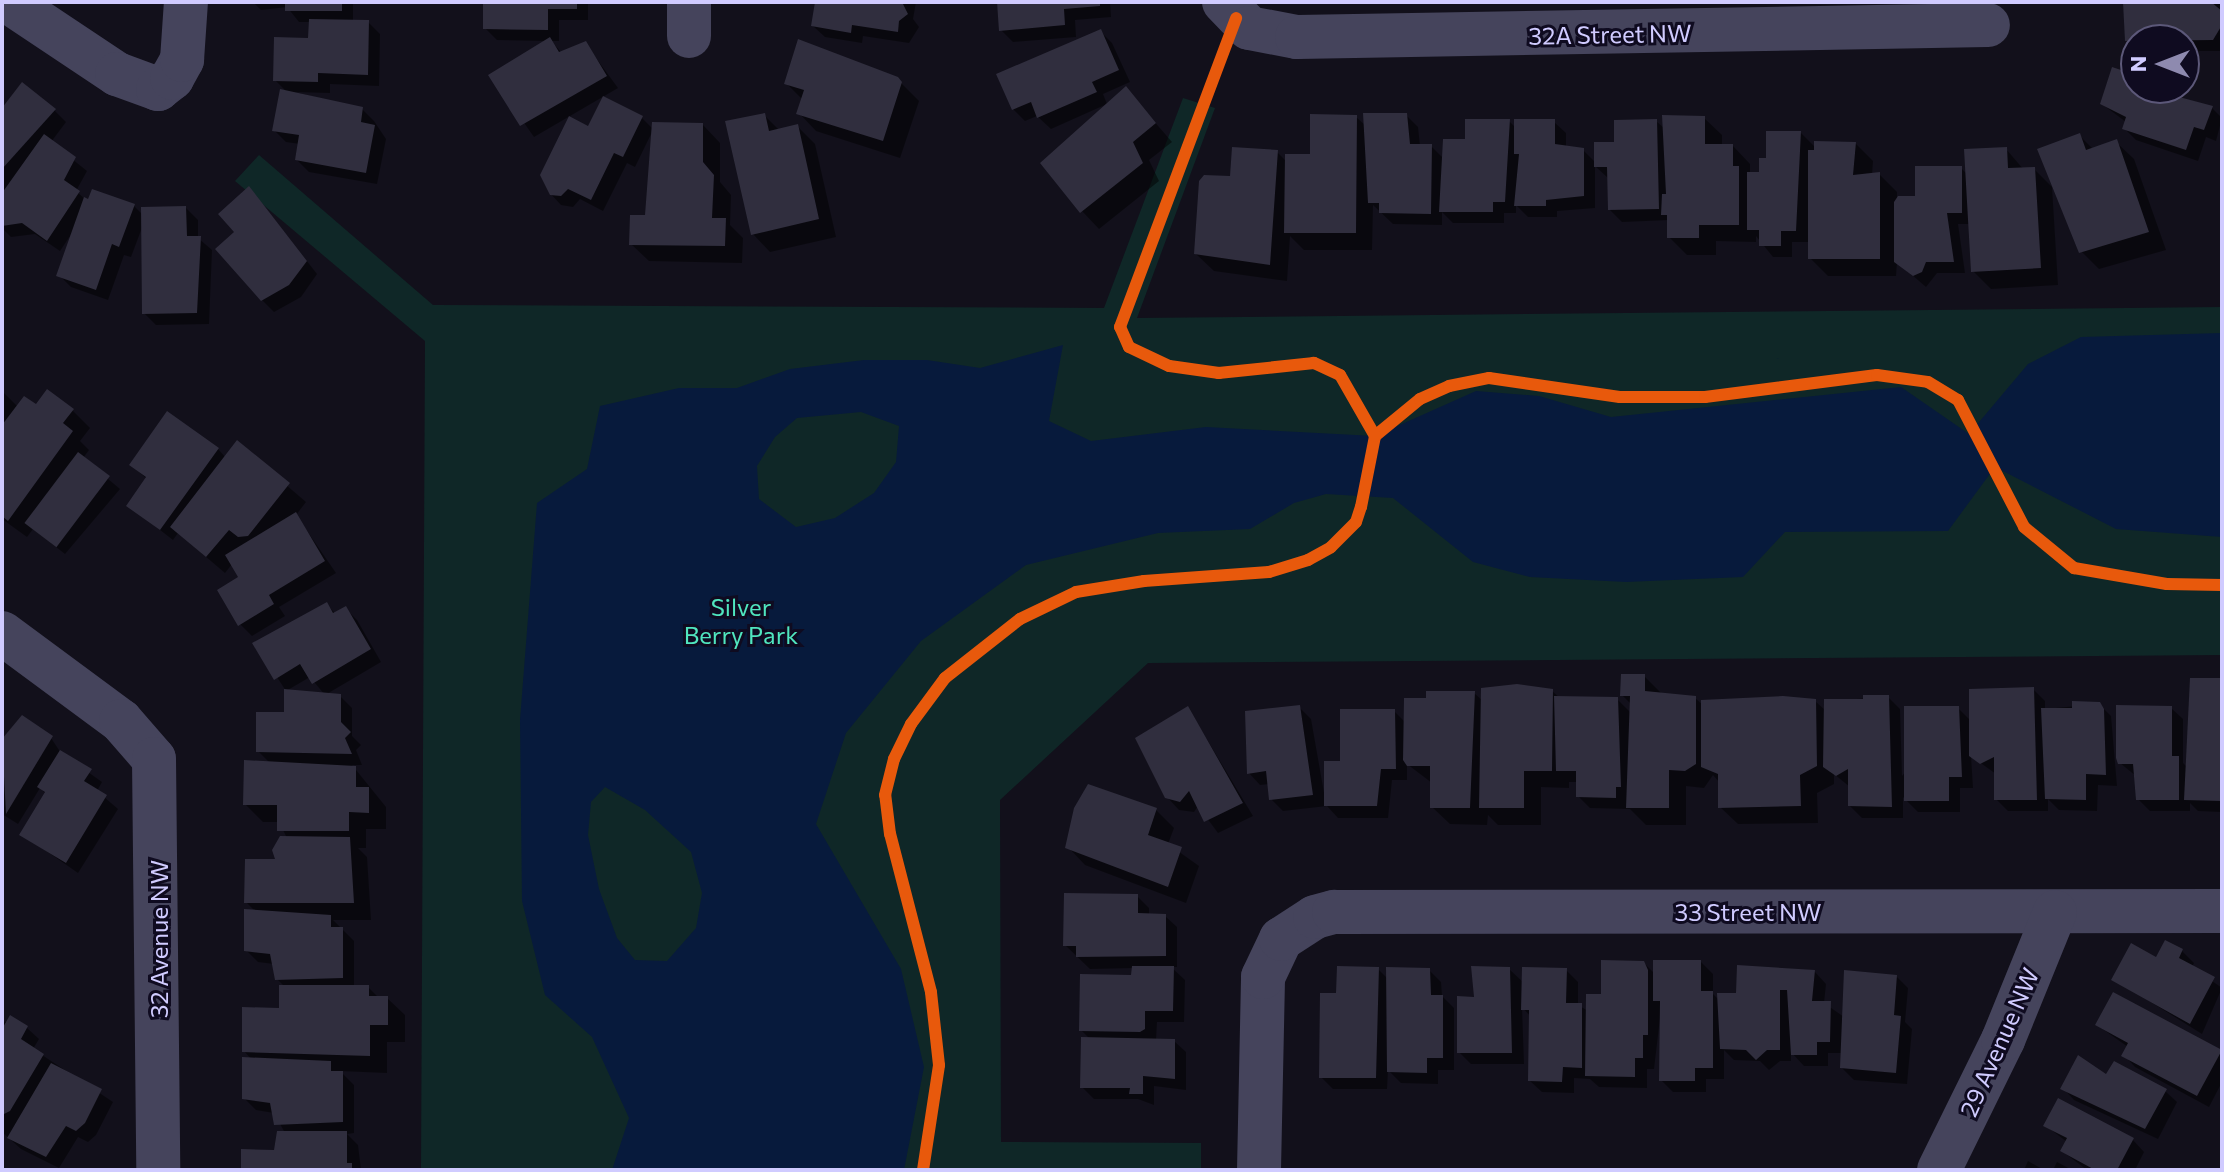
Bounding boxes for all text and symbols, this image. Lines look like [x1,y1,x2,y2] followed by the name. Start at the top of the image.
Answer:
[1528,18,1692,50] street label: 32A Street NW
[2120,24,2200,104] north arrow
[2124,56,2151,72] text: N
[684,593,798,649] park label: Silver Berry Park
[145,860,173,1018] street label: 32 Avenue NW
[1675,898,1821,926] street label: 33 Street NW
[1953,963,2045,1121] street label: 29 Avenue NW

